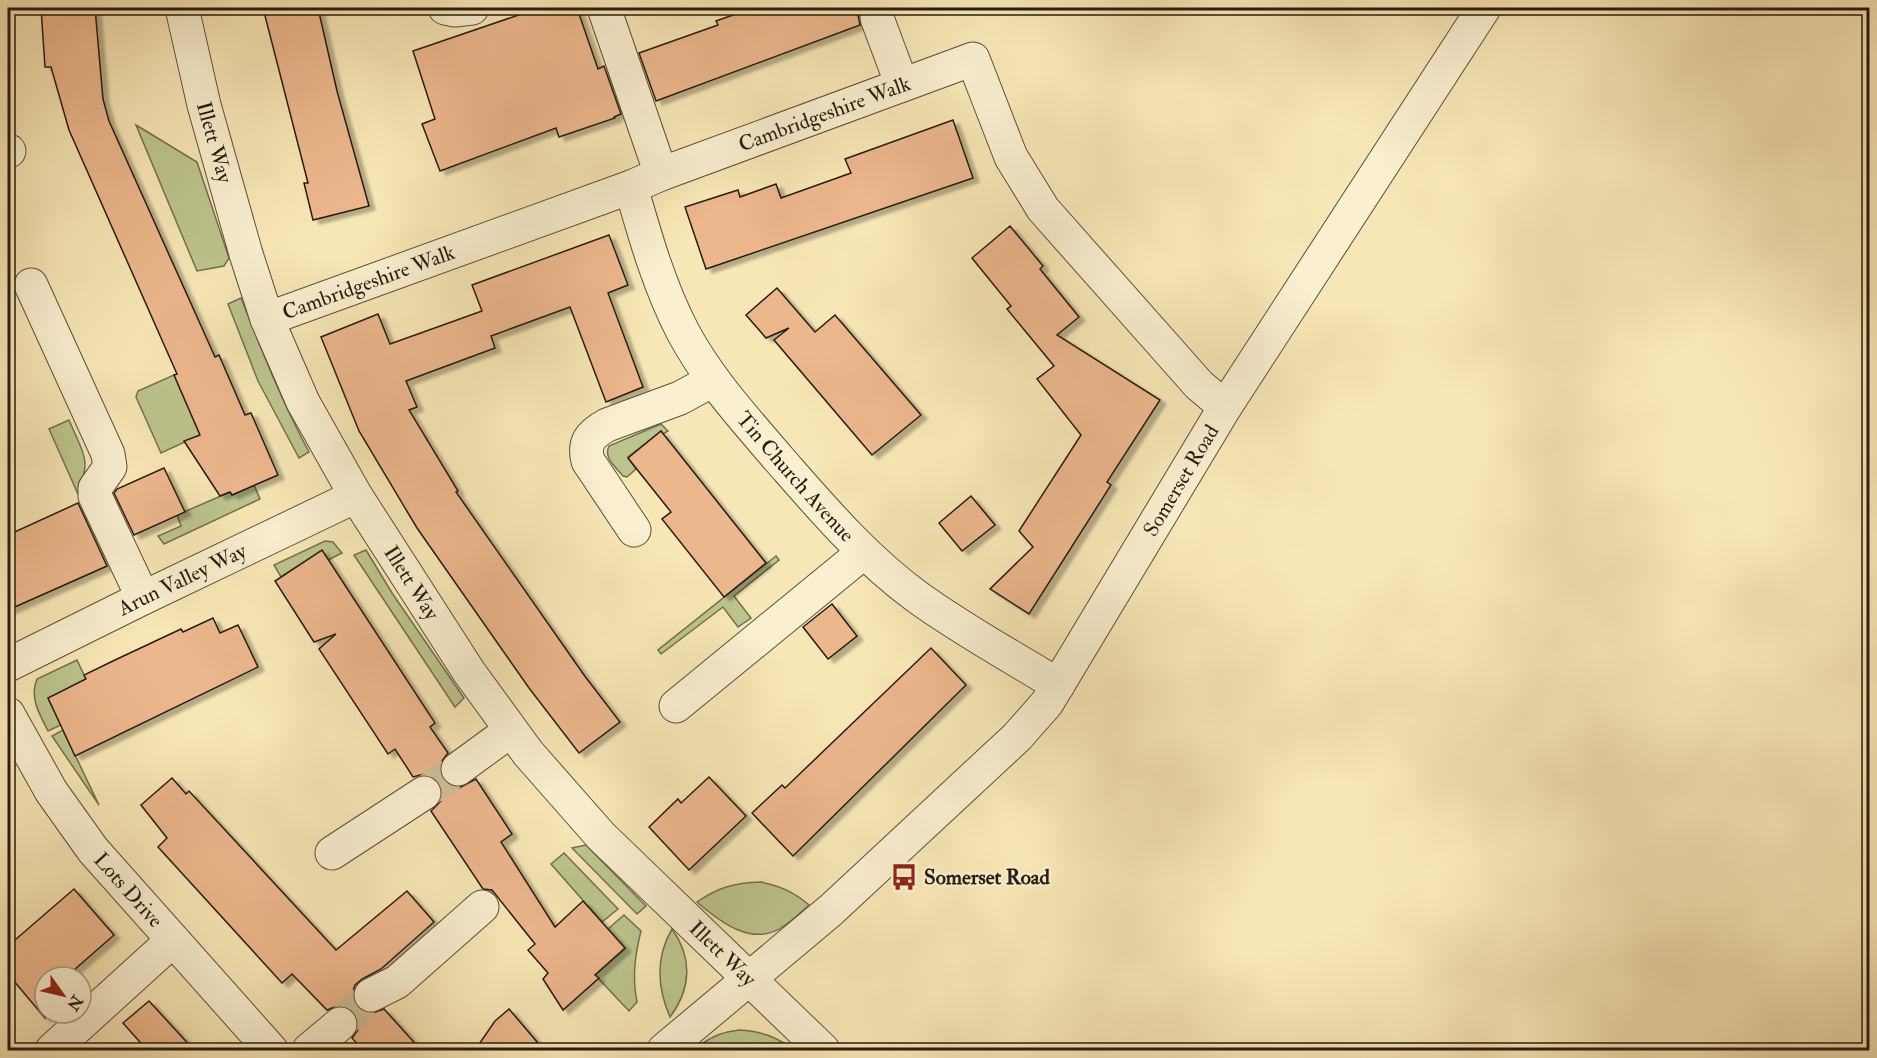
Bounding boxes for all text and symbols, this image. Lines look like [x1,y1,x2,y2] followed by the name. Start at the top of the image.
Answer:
[735,70,914,158] street label: Cambridgeshire Walk
[190,98,239,187] street label: Illett Way
[279,239,458,326] street label: Cambridgeshire Walk
[730,406,861,548] street label: Tin Church Avenue
[1137,419,1225,541] street label: Somerset Road
[112,537,251,622] street label: Arun Valley Way
[378,540,446,626] street label: Illett Way
[88,847,169,933] street label: Lots Drive
[889,862,919,892] bus stop icon: Somerset Road
[924,864,1050,891] place label: Somerset Road
[683,915,763,993] street label: Illett Way
[33,965,93,1025] north arrow
[62,990,87,1015] text: N

